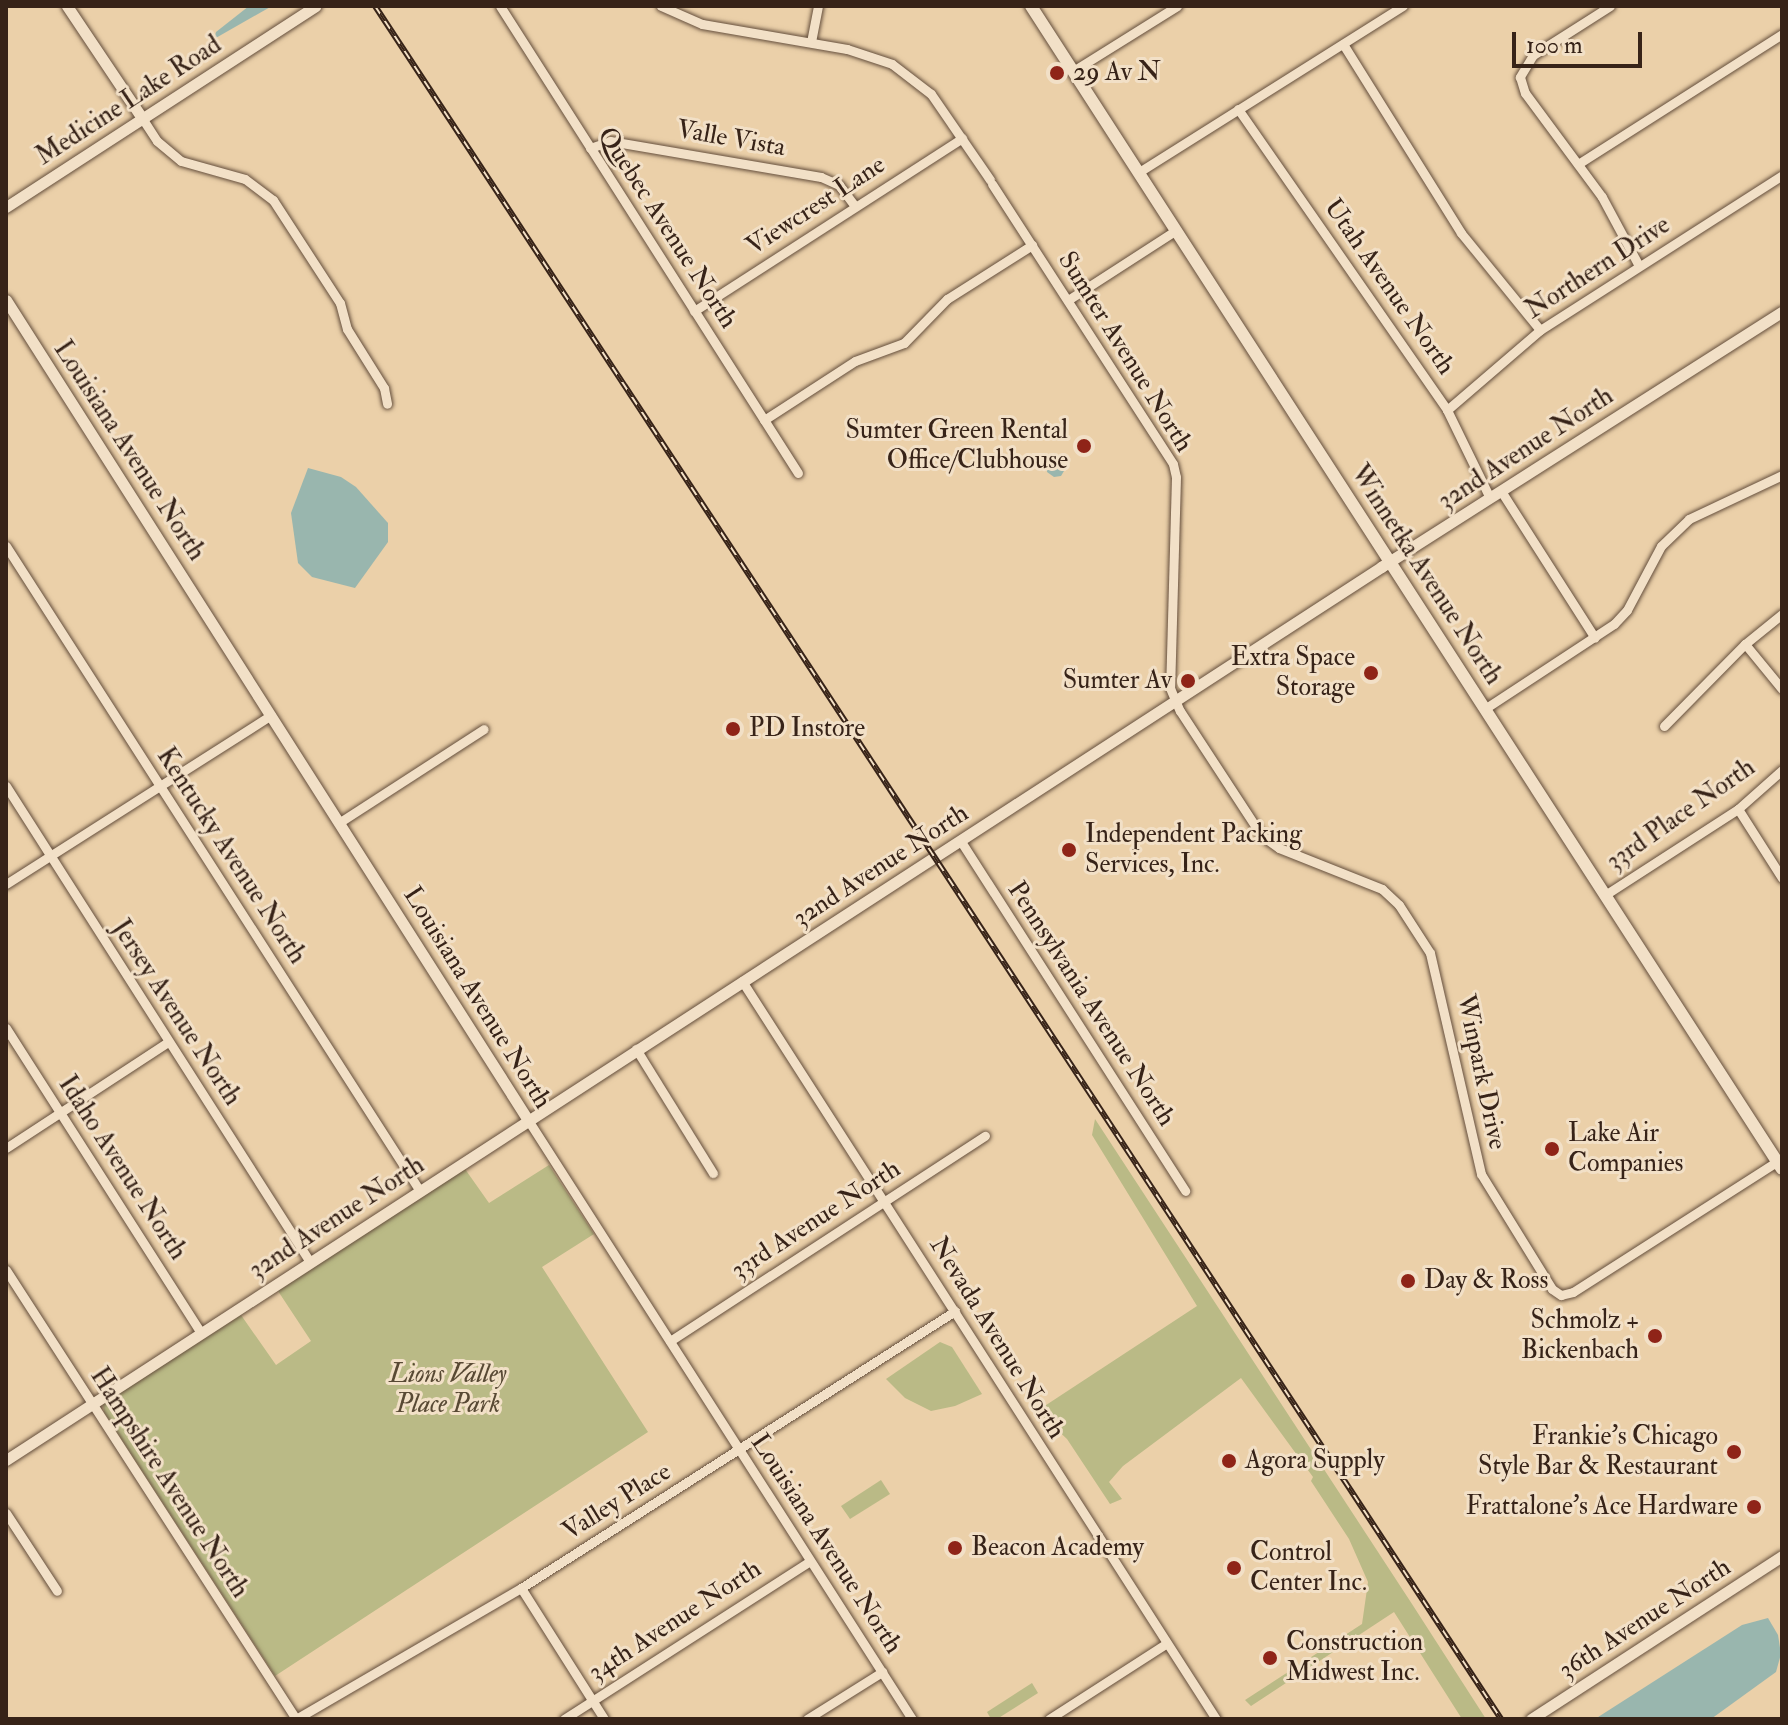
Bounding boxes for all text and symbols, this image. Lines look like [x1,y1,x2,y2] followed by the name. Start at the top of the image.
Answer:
[1516,16,1646,66] scale bar
[31,29,227,173] street label: Medicine Lake Road
[1526,30,1583,61] text: 100 m
[1073,57,1161,89] place label: 29 Av N
[1048,64,1066,82] marker: 29 Av N
[674,114,788,164] street label: Valle Vista
[590,122,744,334] street label: Quebec Avenue North
[741,150,891,262] street label: Viewcrest Lane
[1317,193,1461,381] street label: Utah Avenue North
[1520,210,1676,326] street label: Northern Drive
[1051,246,1199,458] street label: Sumter Avenue North
[46,335,212,567] street label: Louisiana Avenue North
[1433,381,1619,517] street label: 32nd Avenue North
[845,415,1068,476] place label: Sumter Green Rental Office/Clubhouse
[1075,437,1093,455] marker: Sumter Green Rental Office/Clubhouse
[1343,459,1509,691] street label: Winnetka Avenue North
[1231,642,1355,704] place label: Extra Space Storage
[1362,664,1380,682] marker: Extra Space Storage
[1063,665,1172,697] place label: Sumter Av
[1179,672,1197,690] marker: Sumter Av
[749,713,865,745] place label: PD Instore
[724,720,742,738] marker: PD Instore
[149,742,313,970] street label: Kentucky Avenue North
[1601,752,1761,878] street label: 33rd Place North
[788,798,974,934] street label: 32nd Avenue North
[1085,819,1302,880] place label: Independent Packing Services, Inc.
[1060,841,1078,859] marker: Independent Packing Services, Inc.
[1000,876,1182,1132] street label: Pennsylvania Avenue North
[396,881,558,1115] street label: Louisiana Avenue North
[104,914,248,1112] street label: Jersey Avenue North
[1449,992,1513,1152] street label: Winpark Drive
[51,1070,193,1266] street label: Idaho Avenue North
[1568,1118,1683,1180] place label: Lake Air Companies
[1543,1140,1561,1158] marker: Lake Air Companies
[244,1150,430,1286] street label: 32nd Avenue North
[726,1154,906,1286] street label: 33rd Avenue North
[922,1231,1072,1445] street label: Nevada Avenue North
[1424,1265,1548,1297] place label: Day & Ross
[1399,1272,1417,1290] marker: Day & Ross
[1521,1305,1639,1366] place label: Schmolz + Bickenbach
[1646,1327,1664,1345] marker: Schmolz + Bickenbach
[389,1359,507,1420] park label: Lions Valley Place Park
[83,1362,255,1604] street label: Hampshire Avenue North
[1478,1421,1718,1482] place label: Frankie's Chicago Style Bar & Restaurant
[743,1428,909,1660] street label: Louisiana Avenue North
[1725,1443,1743,1461] marker: Frankie's Chicago Style Bar & Restaurant
[1245,1445,1385,1477] place label: Agora Supply
[1220,1452,1238,1470] marker: Agora Supply
[557,1456,677,1548] street label: Valley Place
[1466,1491,1738,1523] place label: Frattalone's Ace Hardware
[1745,1498,1763,1516] marker: Frattalone's Ace Hardware
[971,1532,1144,1564] place label: Beacon Academy
[1250,1537,1367,1598] place label: Control Center Inc.
[946,1539,964,1557] marker: Beacon Academy
[1553,1552,1737,1686] street label: 36th Avenue North
[583,1554,767,1688] street label: 34th Avenue North
[1225,1559,1243,1577] marker: Control Center Inc.
[1286,1627,1423,1688] place label: Construction Midwest Inc.
[1261,1649,1279,1667] marker: Construction Midwest Inc.

